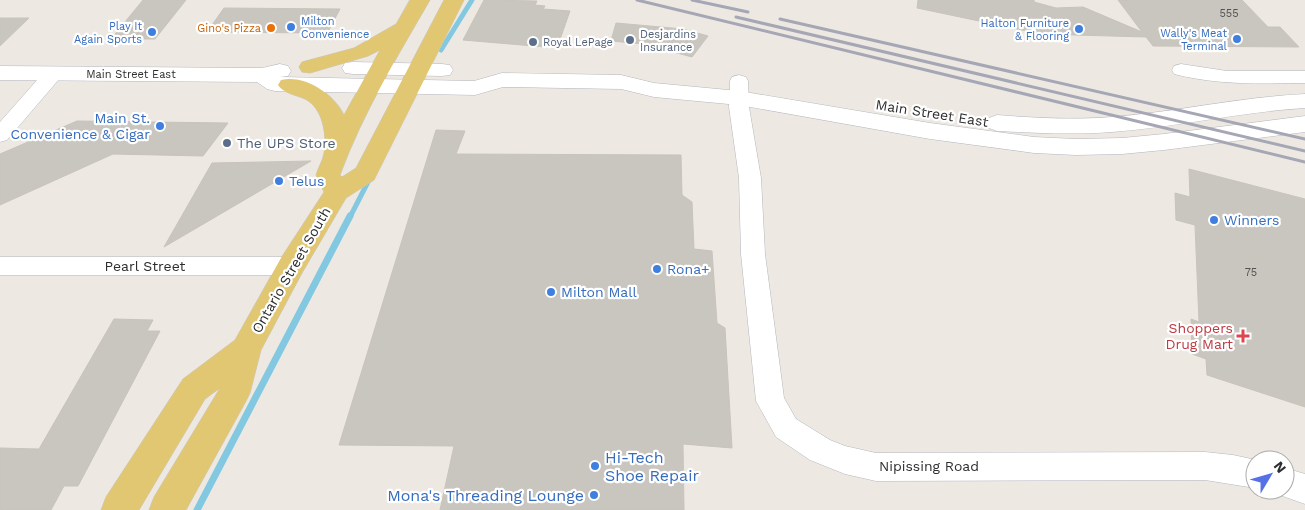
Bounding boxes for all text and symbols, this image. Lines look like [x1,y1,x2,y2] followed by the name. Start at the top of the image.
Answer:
[1219,7,1239,20] house number: 555
[301,15,369,41] place label: Milton Convenience
[981,17,1069,43] place label: Halton Furniture & Flooring
[74,20,142,46] place label: Play It Again Sports
[285,21,297,33] marker: Milton Convenience
[197,22,261,35] place label: Gino's Pizza
[265,22,277,34] marker: Gino's Pizza
[1073,23,1085,35] marker: Halton Furniture & Flooring
[146,26,158,38] marker: Play It Again Sports
[1160,27,1228,53] place label: Wally's Meat Terminal
[640,28,696,54] place label: Desjardins Insurance
[1231,33,1243,45] marker: Wally's Meat Terminal
[624,34,636,46] marker: Desjardins Insurance
[527,36,539,48] marker: Royal LePage
[543,36,613,49] place label: Royal LePage
[86,68,176,81] street label: Main Street East
[874,96,990,130] street label: Main Street East
[10,110,150,142] place label: Main St. Convenience & Cigar
[154,120,166,132] marker: Main St. Convenience & Cigar
[237,135,336,151] place label: The UPS Store
[221,137,233,149] marker: The UPS Store
[289,173,324,189] place label: Telus
[273,175,285,187] marker: Telus
[248,204,334,336] street label: Ontario Street South
[1224,212,1279,228] place label: Winners
[1208,214,1220,226] marker: Winners
[105,258,186,274] street label: Pearl Street
[667,261,710,277] place label: Rona+
[651,263,663,275] marker: Rona+
[1245,266,1257,279] house number: 75
[561,284,637,300] place label: Milton Mall
[545,286,557,298] marker: Milton Mall
[1165,320,1233,352] place label: Shoppers Drug Mart
[1237,330,1249,342] marker: Shoppers Drug Mart
[605,448,699,485] place label: Hi-Tech Shoe Repair
[1245,450,1295,500] north arrow
[879,458,979,474] street label: Nipissing Road
[1271,458,1290,476] text: N
[589,460,601,472] marker: Hi-Tech Shoe Repair
[387,486,584,505] place label: Mona's Threading Lounge
[588,489,600,501] marker: Mona's Threading Lounge

